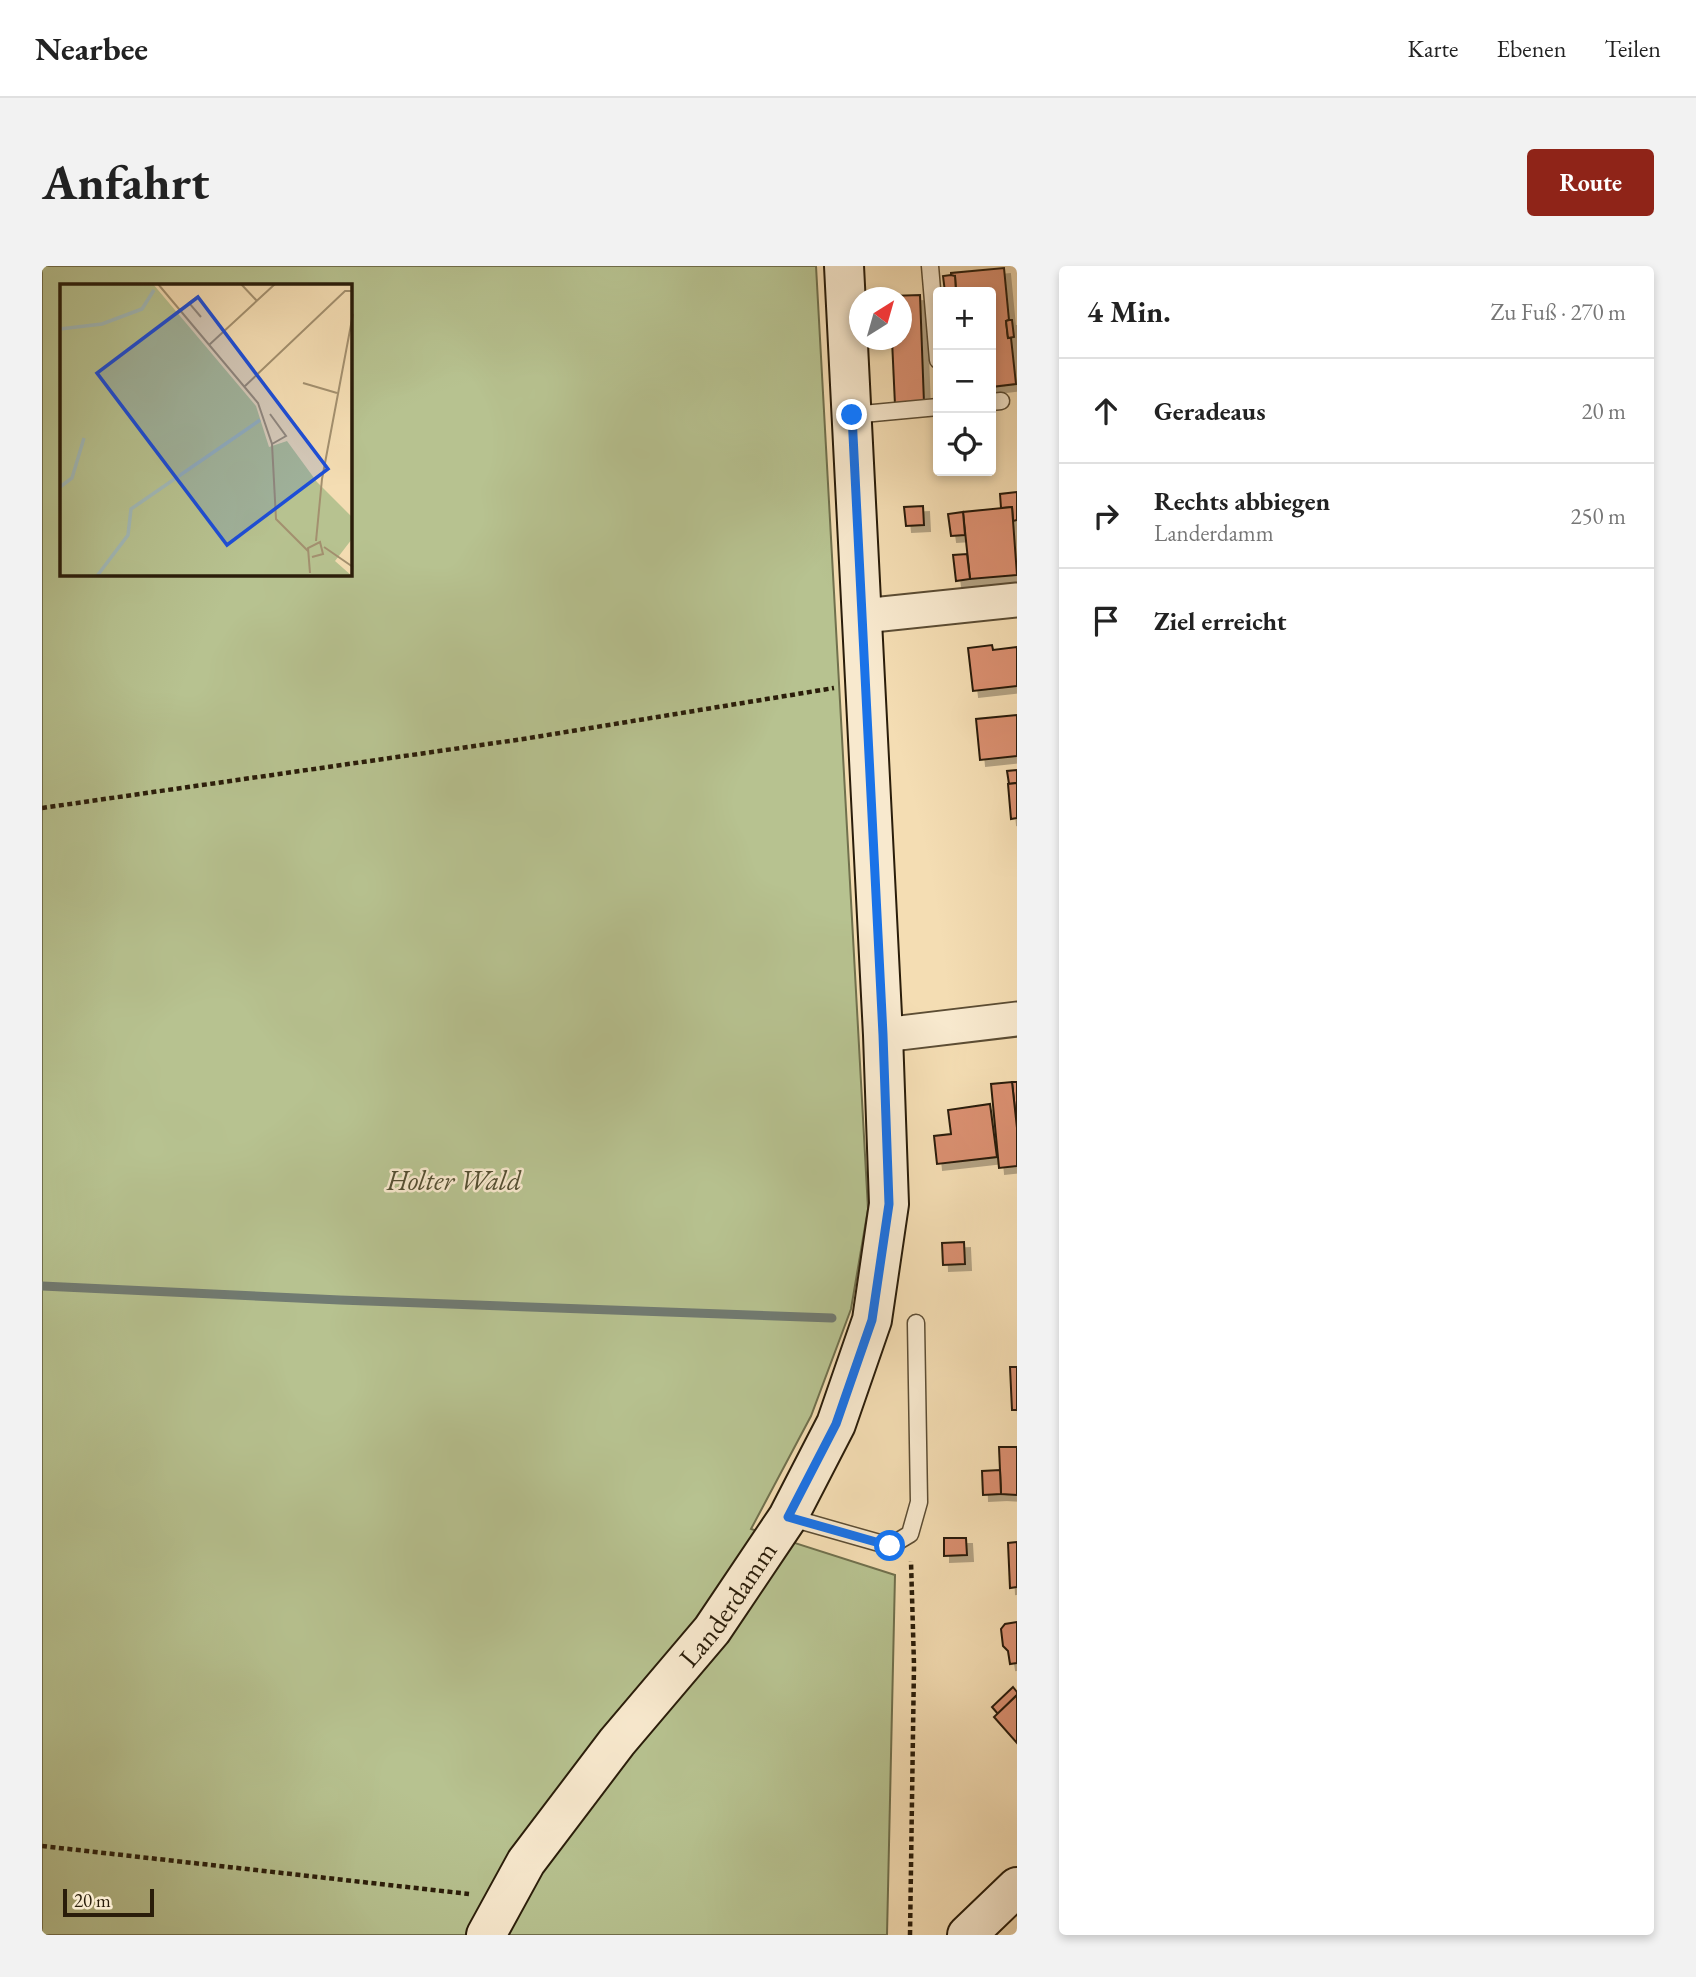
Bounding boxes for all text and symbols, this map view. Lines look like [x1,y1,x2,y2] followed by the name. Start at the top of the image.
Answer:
[35,27,148,70] text: Nearbee
[1408,33,1458,64] text: Karte
[1496,33,1566,64] text: Ebenen
[1604,33,1661,64] text: Teilen
[1527,149,1654,216] button: Route
[42,150,209,214] text: Anfahrt
[60,284,352,576] inset map
[849,287,912,350] north arrow
[933,287,996,476] map controls
[933,287,996,350] button: +
[1087,292,1171,331] text: 4 Min.
[1491,297,1626,327] text: Zu Fuß · 270 m
[933,350,996,413] button: −
[1087,392,1125,430] icon: ahead
[1154,394,1266,428] text: Geradeaus
[1581,396,1626,426] text: 20 m
[836,399,867,430] route end
[933,413,996,476] button: locate
[1154,484,1330,518] text: Rechts abbiegen
[1087,497,1125,535] icon: right
[1570,501,1626,531] text: 250 m
[1154,518,1274,548] text: Landerdamm
[1087,602,1125,640] icon: arrive
[1154,604,1286,638] text: Ziel erreicht
[386,1162,522,1198] park label: Holter Wald
[874,1530,905,1561] route start
[671,1534,785,1674] street label: Landerdamm
[63,1886,154,1918] scale bar
[74,1888,111,1913] text: 20 m

